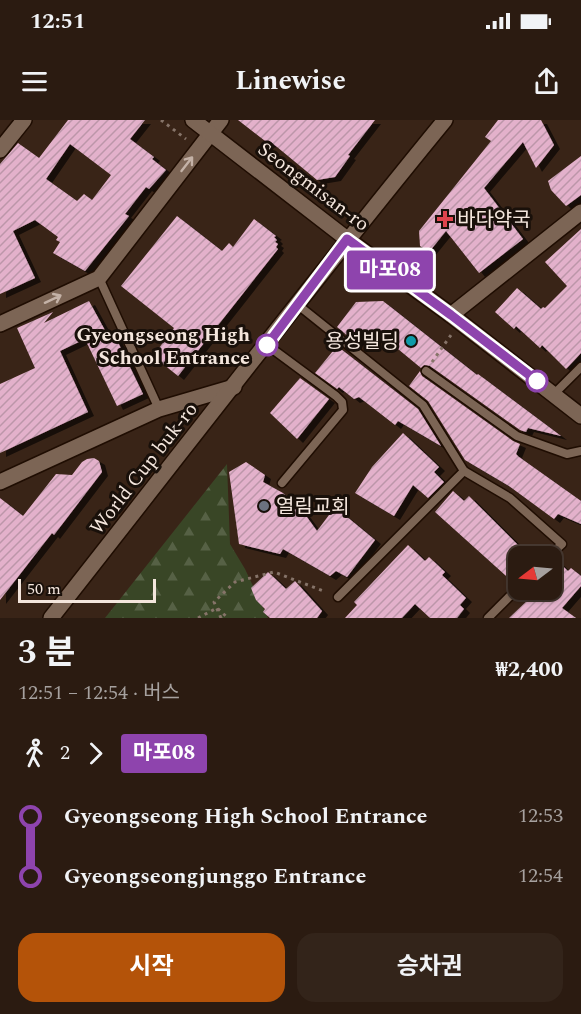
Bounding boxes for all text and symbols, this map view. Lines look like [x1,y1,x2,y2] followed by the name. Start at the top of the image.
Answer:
[30,5,85,38] text: 12:51
[235,60,346,102] text: Linewise
[18,65,51,98] icon: menu
[530,65,563,98] icon: share
[251,135,376,239] street label: Seongmisan-ro
[181,156,194,172] one-way arrow
[457,205,531,235] place label: 바다약국
[438,212,452,226] marker: 바다약국
[348,250,432,290] line badge: 마포08
[359,254,421,286] text: 마포08
[44,293,62,304] one-way arrow
[76,320,250,373] place label: Gyeongseong High School Entrance
[325,327,399,357] place label: 용성빌딩
[256,334,278,356] marker: Gyeongseong High School Entrance
[404,334,418,348] marker: 용성빌딩
[526,370,548,392] unlabelled marker
[82,396,205,541] street label: World Cup buk-ro
[276,492,350,522] place label: 열림교회
[257,499,271,513] marker: 열림교회
[508,546,562,600] north arrow
[508,546,562,600] map controls
[18,576,156,604] scale bar
[27,577,61,601] text: 50 m
[18,628,75,678] text: 3 분
[495,653,563,686] text: ₩2,400
[18,678,180,708] text: 12:51 – 12:54 · 버스
[18,737,51,770] icon: walk
[79,737,112,770] icon: forward
[133,737,195,769] text: 마포08
[60,738,70,768] text: 2
[64,800,428,833] text: Gyeongseong High School Entrance
[518,801,563,831] text: 12:53
[64,860,366,893] text: Gyeongseongjunggo Entrance
[518,861,563,891] text: 12:54
[18,933,285,1002] button: 시작
[297,933,563,1002] button: 승차권

